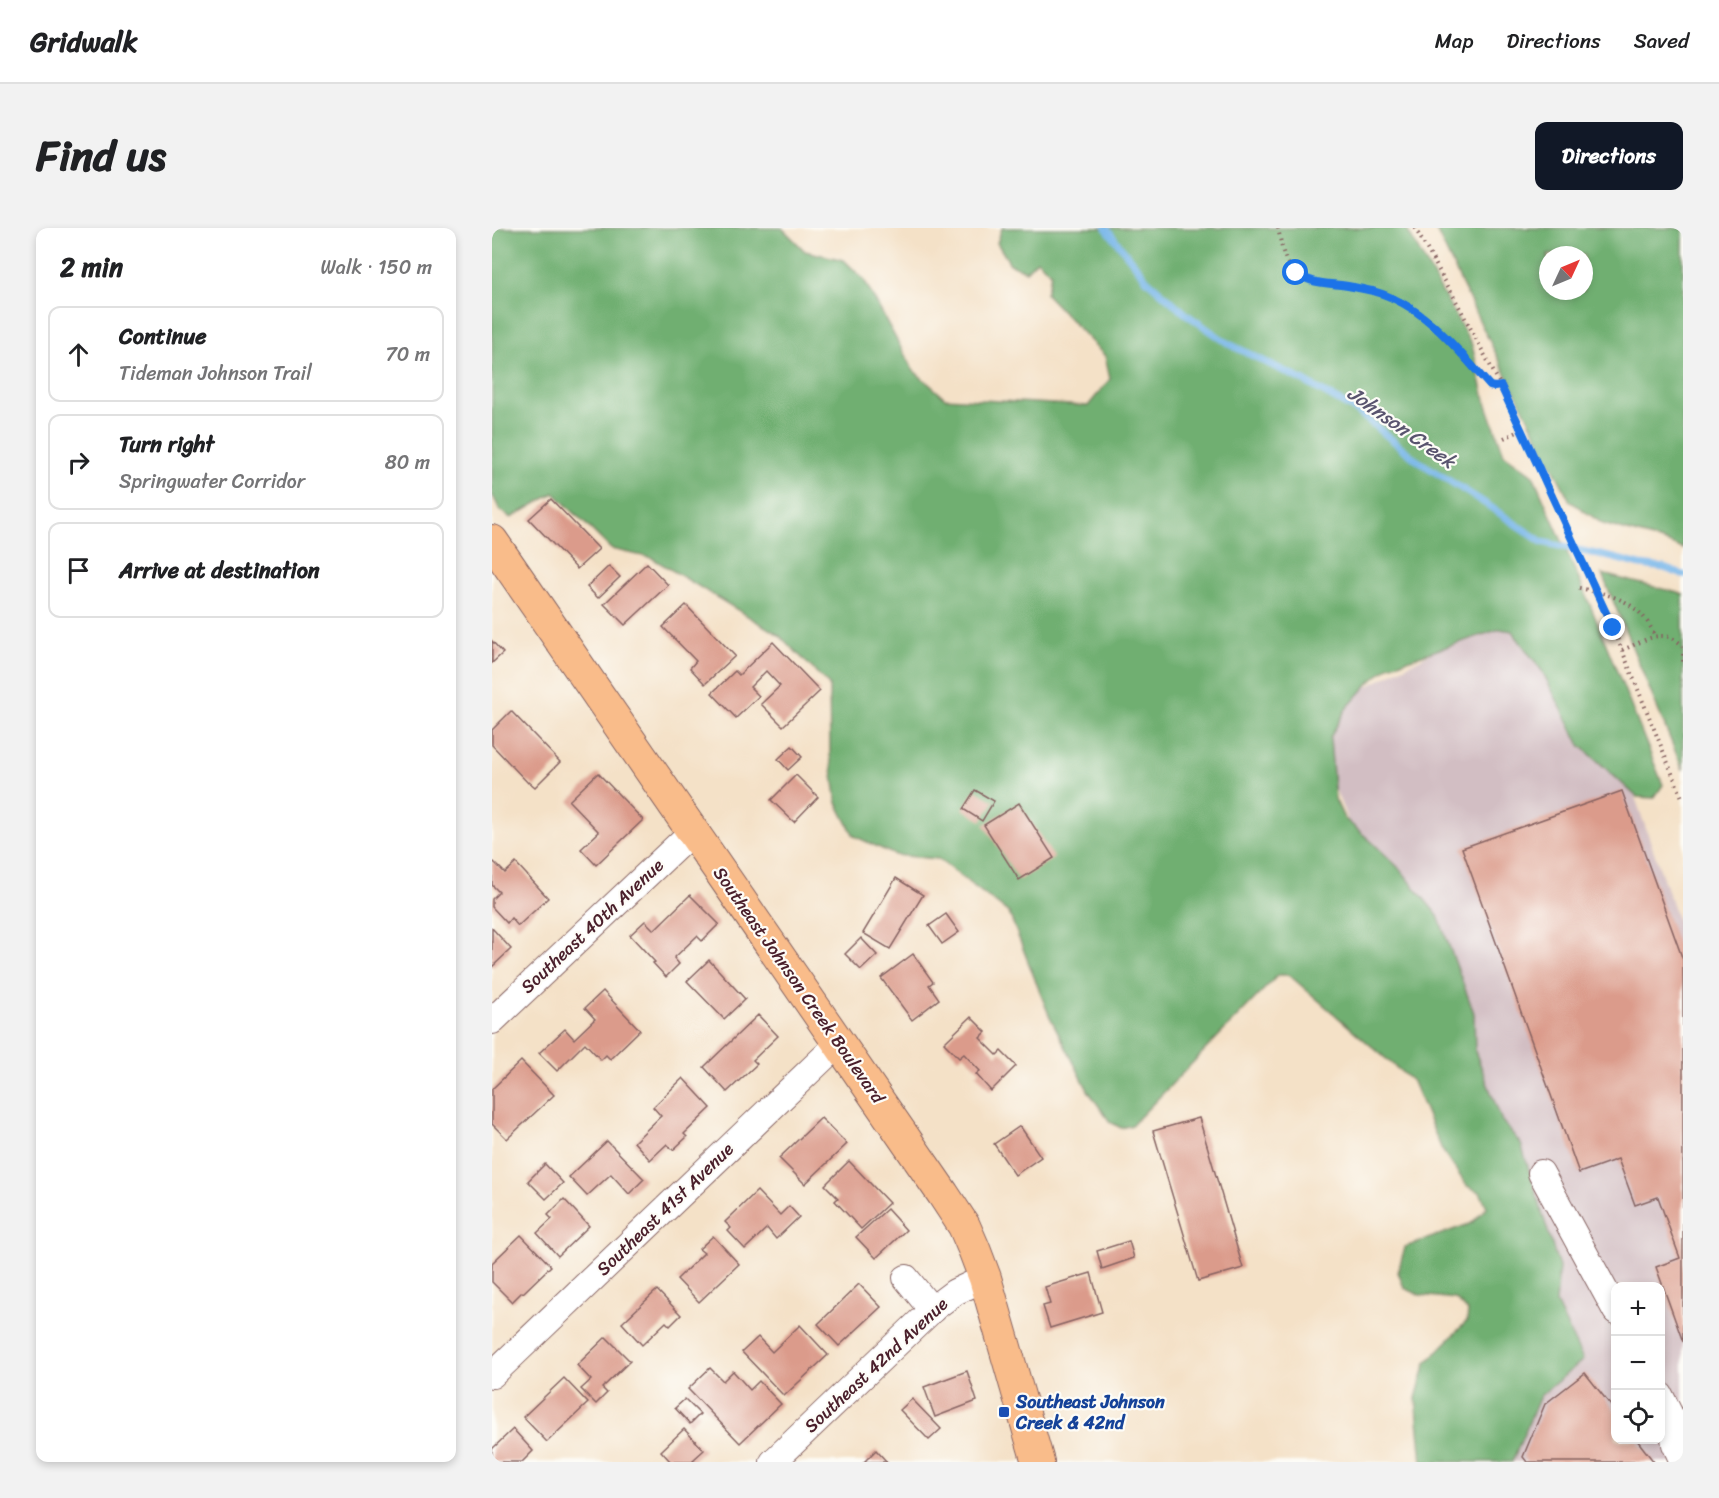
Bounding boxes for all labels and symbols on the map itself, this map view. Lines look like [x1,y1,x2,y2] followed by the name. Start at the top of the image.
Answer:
[1539,246,1593,300] north arrow
[1282,259,1308,285] route start
[1340,377,1465,479] water label: Johnson Creek
[1599,614,1625,640] route end
[513,850,672,1002] street label: Southeast 40th Avenue
[705,860,894,1112] street label: Southeast Johnson Creek Boulevard
[589,1134,742,1284] street label: Southeast 41st Avenue
[796,1289,956,1441] street label: Southeast 42nd Avenue
[1015,1386,1165,1439] place label: Southeast Johnson Creek & 42nd
[997,1405,1011,1419] marker: Southeast Johnson Creek & 42nd

